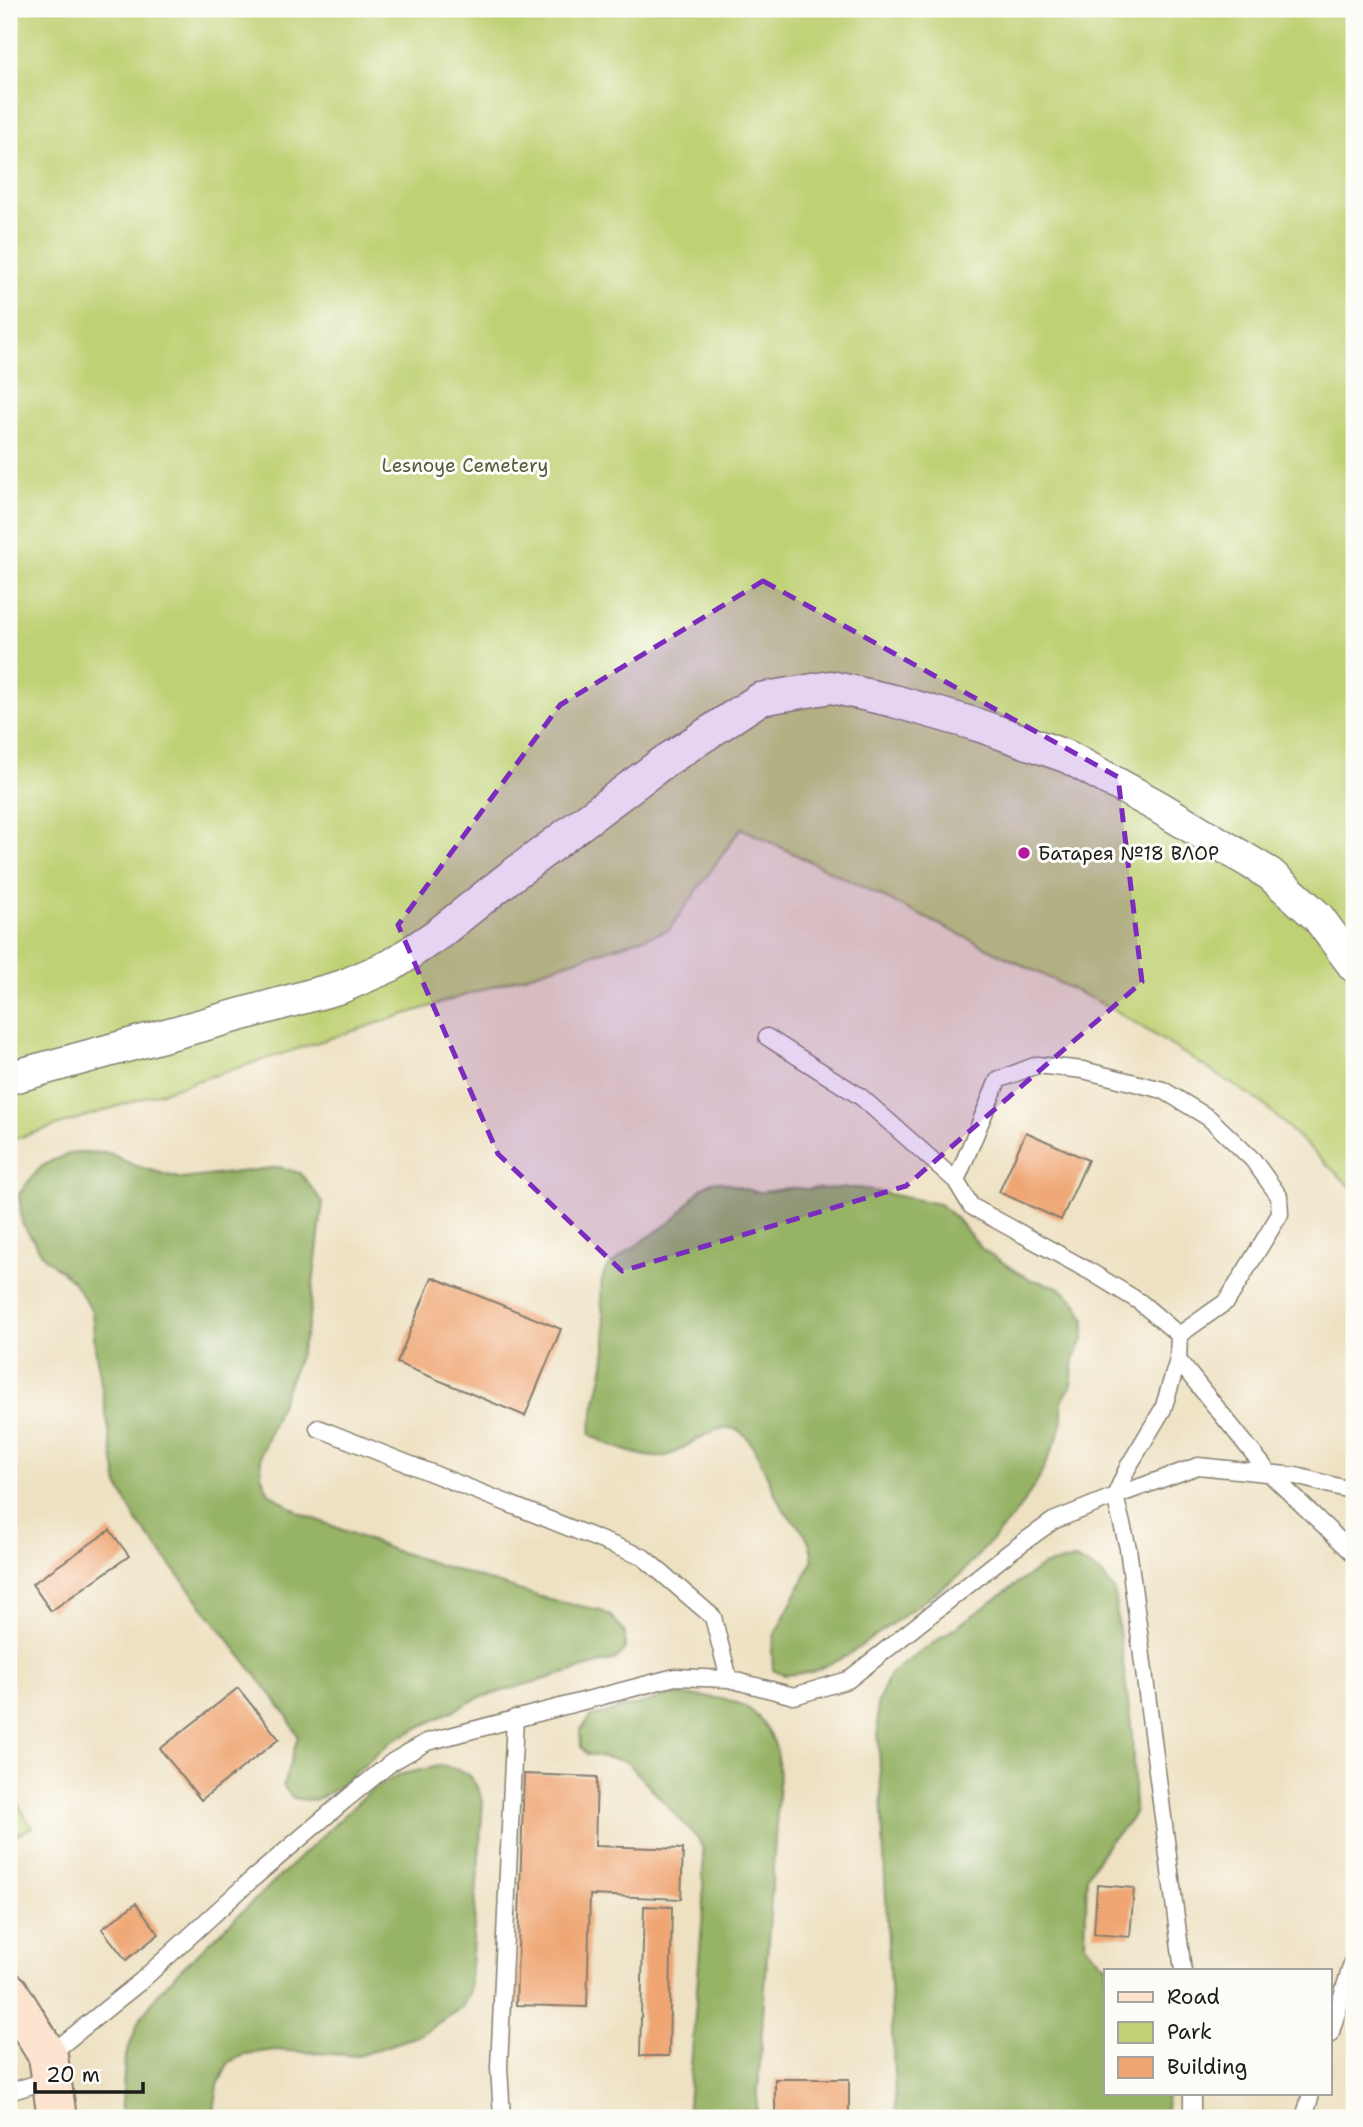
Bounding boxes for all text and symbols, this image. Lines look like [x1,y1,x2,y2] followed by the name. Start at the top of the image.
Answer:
[382,453,548,478] park label: Lesnoye Cemetery
[1038,841,1219,866] place label: Батарея №18 ВЛОР
[1016,845,1032,861] marker: Батарея №18 ВЛОР
[1104,1969,1332,2096] legend
[1167,1983,1220,2011] text: Road
[1167,2018,1212,2046] text: Park
[35,2050,144,2094] scale bar
[1167,2053,1247,2081] text: Building
[46,2061,100,2089] text: 20 m

